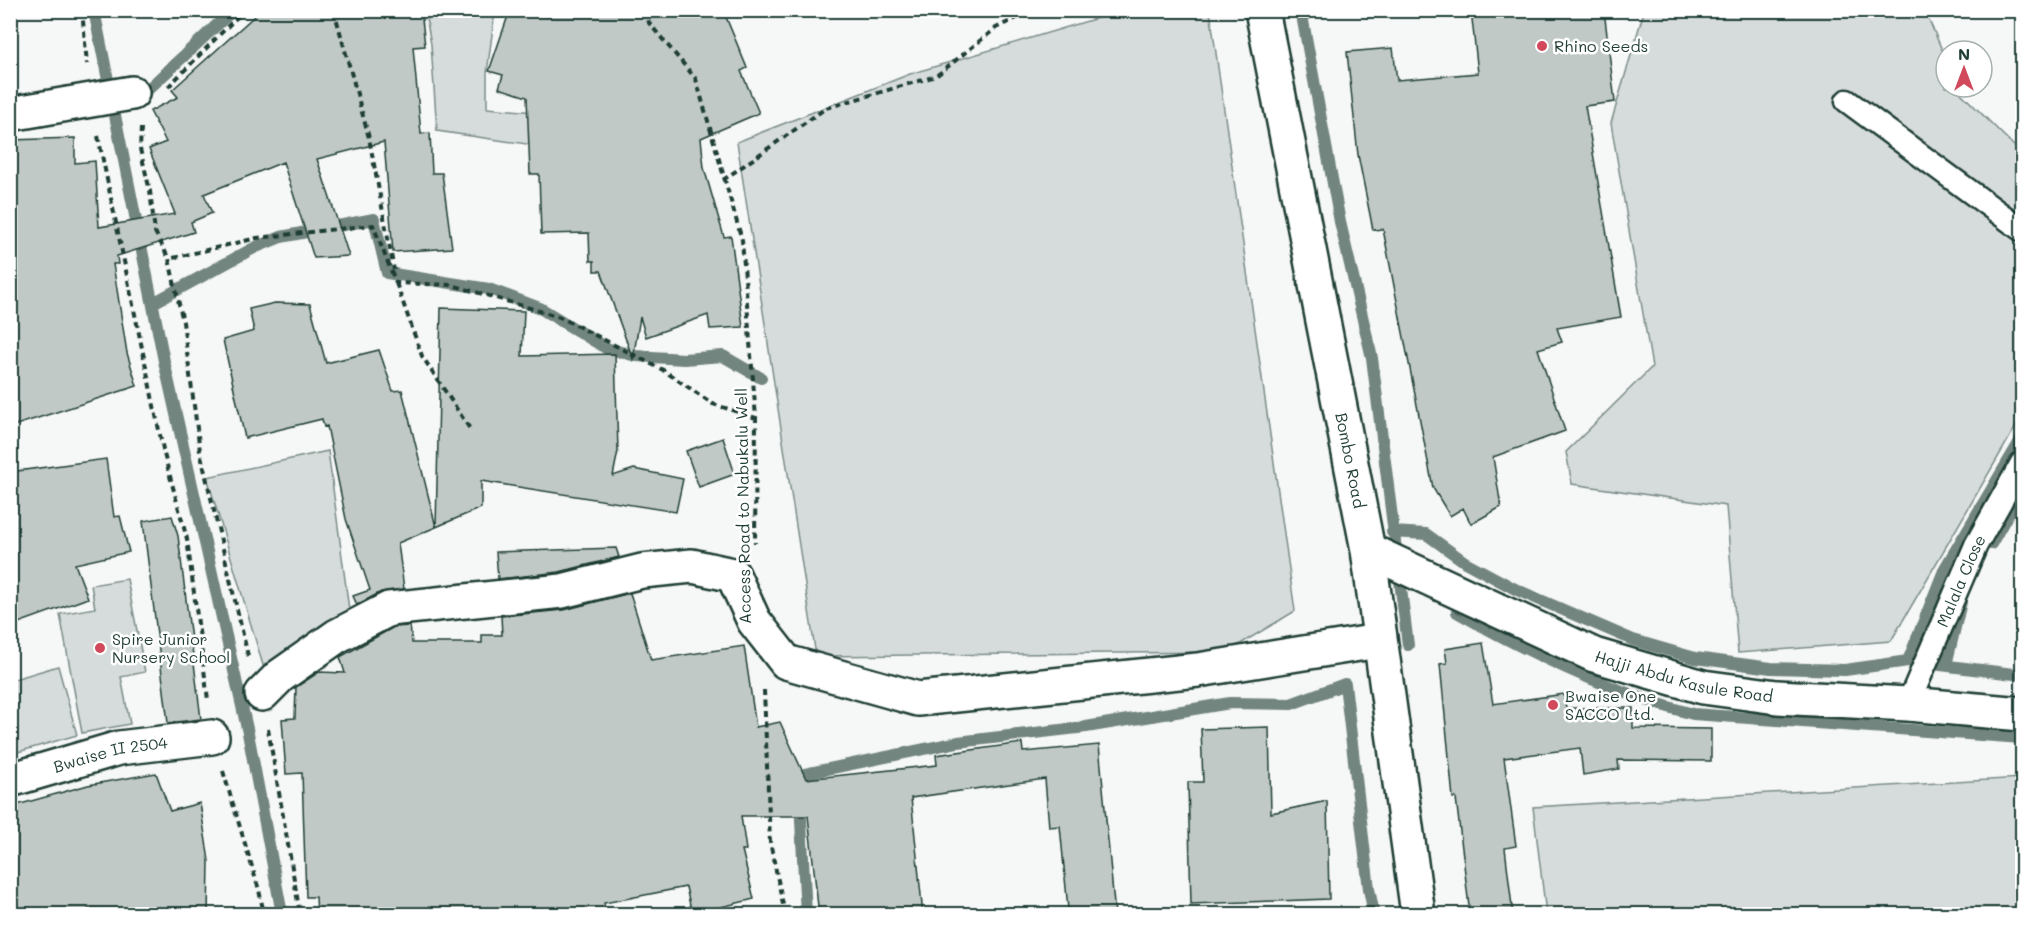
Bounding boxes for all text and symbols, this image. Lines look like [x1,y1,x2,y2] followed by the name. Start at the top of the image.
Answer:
[1554,35,1648,56] place label: Rhino Seeds
[1535,39,1549,53] marker: Rhino Seeds
[1934,39,1994,99] north arrow
[1958,43,1970,64] text: N
[730,388,755,624] street label: Access Road to Nabukalu Well
[1331,411,1371,510] street label: Bombo Road
[1931,531,1990,630] street label: Malala Close
[112,628,230,667] place label: Spire Junior Nursery School
[93,641,107,655] marker: Spire Junior Nursery School
[1593,645,1774,706] street label: Hajji Abdu Kasule Road
[1565,685,1656,724] place label: Bwaise One SACCO Ltd.
[1546,698,1560,712] marker: Bwaise One SACCO Ltd.
[51,731,169,777] street label: Bwaise II 2504

